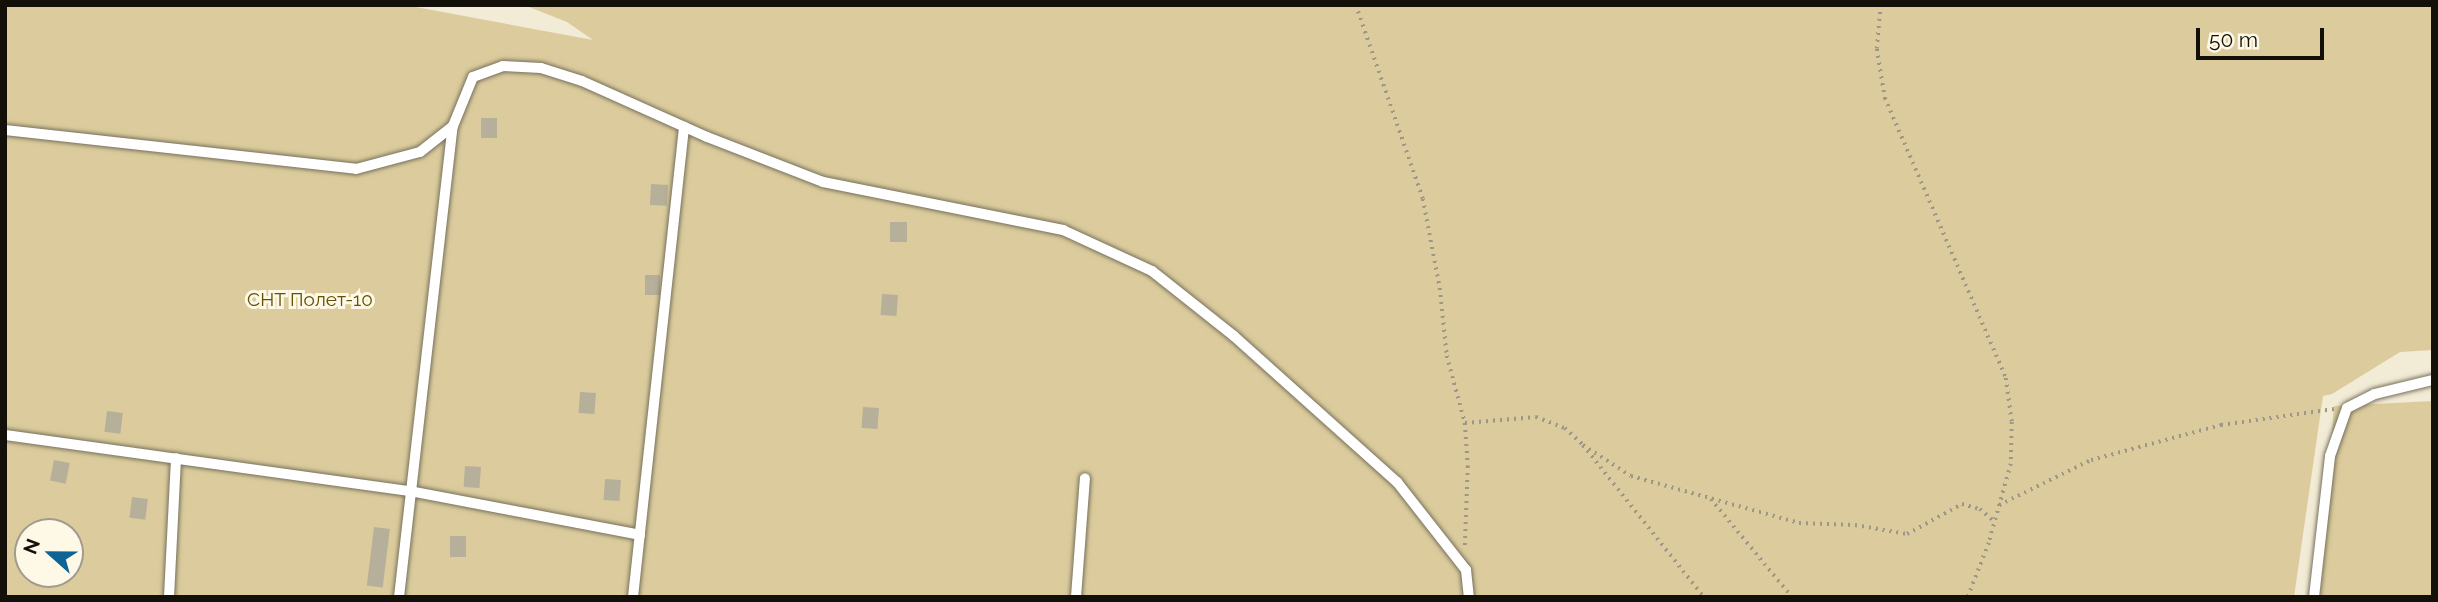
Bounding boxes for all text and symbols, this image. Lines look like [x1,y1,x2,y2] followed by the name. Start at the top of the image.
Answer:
[2200,14,2328,58] scale bar
[2209,27,2258,52] text: 50 m
[247,289,373,311] park label: СНТ Полет-10
[14,518,84,588] north arrow
[18,535,44,557] text: N

